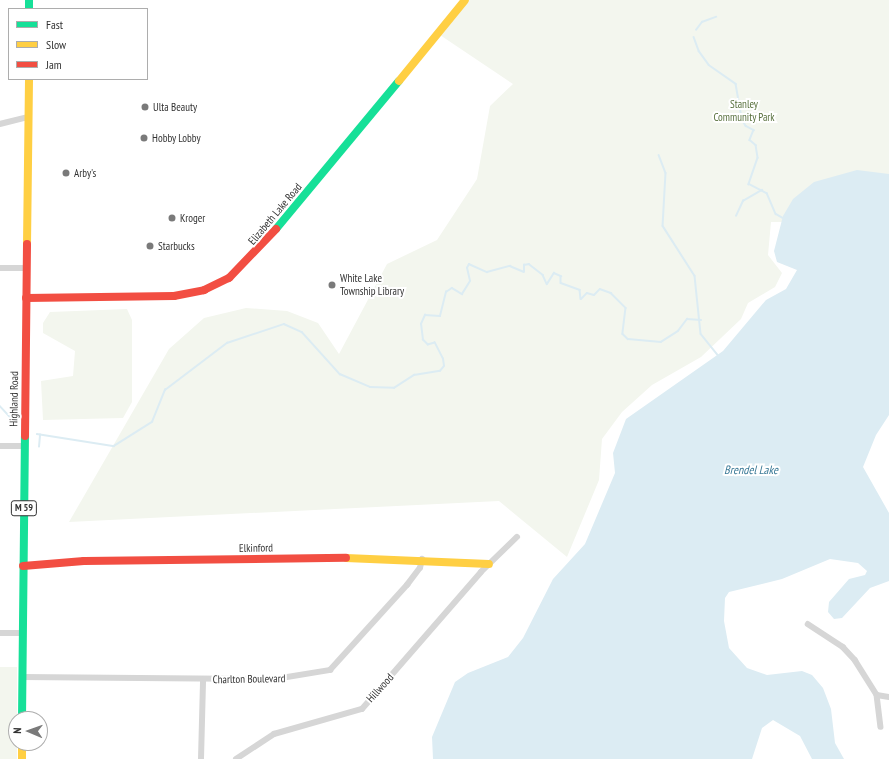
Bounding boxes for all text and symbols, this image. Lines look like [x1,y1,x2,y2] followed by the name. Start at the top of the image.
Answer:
[8,8,148,80] legend
[46,17,63,32] text: Fast
[46,37,66,52] text: Slow
[46,57,62,72] text: Jam
[713,98,775,124] park label: Stanley Community Park
[153,100,197,114] place label: Ulta Beauty
[140,102,150,112] marker: Ulta Beauty
[152,131,201,145] place label: Hobby Lobby
[139,133,149,143] marker: Hobby Lobby
[74,166,96,180] place label: Arby's
[61,168,71,178] marker: Arby's
[245,181,305,247] street label: Elizabeth Lake Road
[180,211,205,225] place label: Kroger
[167,213,177,223] marker: Kroger
[158,239,195,253] place label: Starbucks
[145,241,155,251] marker: Starbucks
[340,272,404,298] place label: White Lake Township Library
[327,280,337,290] marker: White Lake Township Library
[7,371,21,427] street label: Highland Road
[724,463,778,477] water label: Brendel Lake
[10,500,38,516] road number: M 59
[239,541,273,555] street label: Elkinford
[364,671,396,705] street label: Hillwood
[213,672,285,686] street label: Charlton Boulevard
[8,711,48,751] north arrow
[10,727,24,734] text: N

